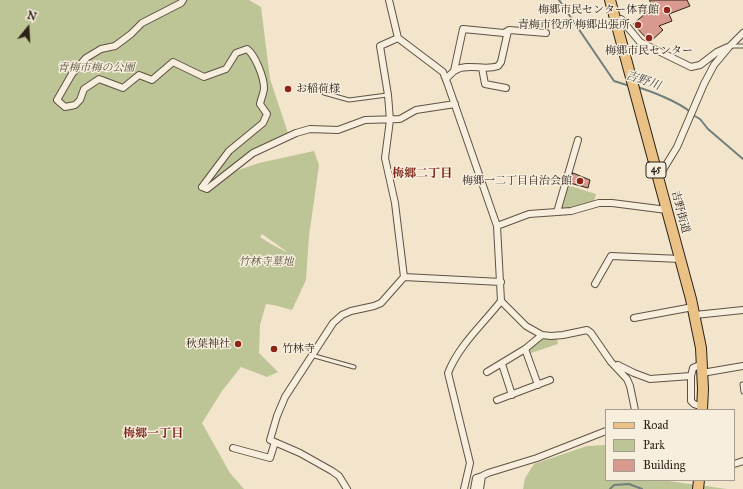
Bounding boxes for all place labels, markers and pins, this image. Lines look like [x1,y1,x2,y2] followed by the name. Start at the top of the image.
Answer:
[538,3,659,17] place label: 梅郷市民センター体育館
[662,5,672,15] marker: 梅郷市民センター体育館
[518,18,630,32] place label: 青梅市役所 梅郷出張所
[633,20,643,30] marker: 青梅市役所 梅郷出張所
[644,33,654,43] marker: 梅郷市民センター
[605,44,693,58] place label: 梅郷市民センター
[296,82,340,96] place label: お稲荷様
[283,84,293,94] marker: お稲荷様
[462,174,572,188] place label: 梅郷一二丁目自治会館
[575,176,585,186] marker: 梅郷一二丁目自治会館
[186,337,230,351] place label: 秋葉神社
[233,339,243,349] marker: 秋葉神社
[282,342,315,356] place label: 竹林寺
[269,344,279,354] marker: 竹林寺

